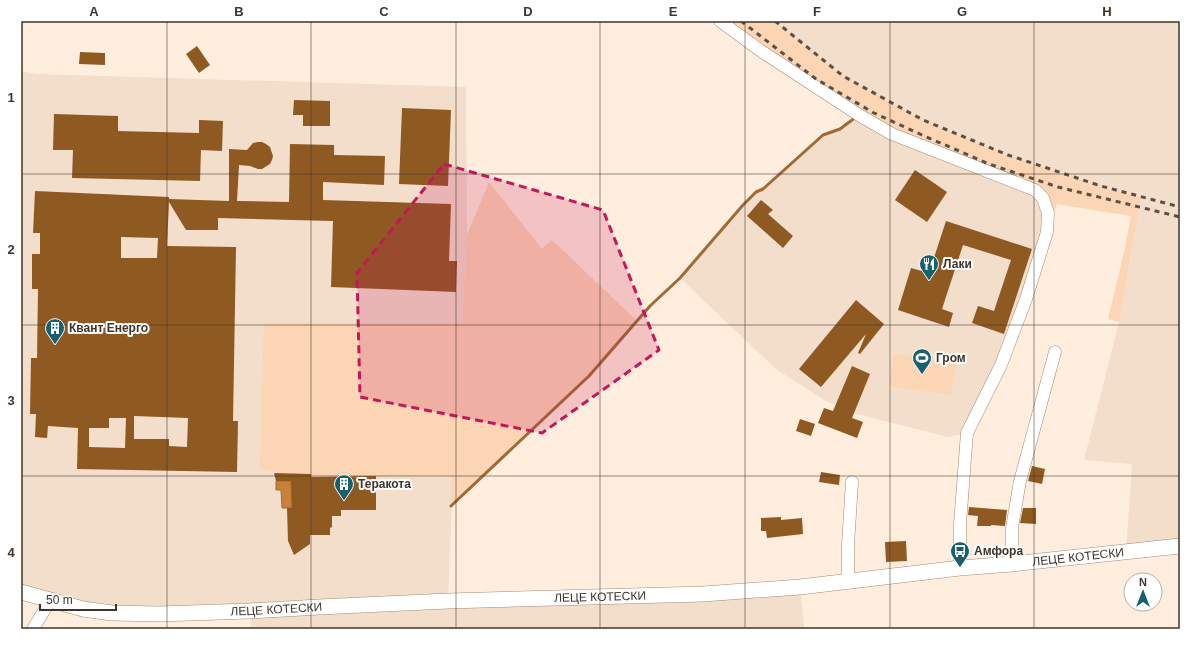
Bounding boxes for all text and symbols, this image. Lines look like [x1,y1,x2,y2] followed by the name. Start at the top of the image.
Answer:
[89,4,99,19] text: A
[234,4,244,19] text: B
[379,4,389,19] text: C
[523,4,533,19] text: D
[669,4,678,19] text: E
[813,4,821,19] text: F
[957,4,967,19] text: G
[1102,4,1112,19] text: H
[7,90,15,105] text: 1
[7,242,15,257] text: 2
[918,253,940,281] restaurant icon: Лаки
[943,257,972,271] place label: Лаки
[44,317,66,345] building icon: Квант Енерго
[69,321,148,335] place label: Квант Енерго
[911,347,933,375] sports icon: Гром
[936,351,966,365] place label: Гром
[7,393,15,408] text: 3
[333,473,355,501] building icon: Теракота
[358,477,411,491] place label: Теракота
[949,540,971,568] bus stop icon: Амфора
[974,544,1023,558] place label: Амфора
[7,545,15,560] text: 4
[1032,545,1125,569] street label: ЛЕЦЕ КОТЕСКИ
[1123,572,1163,612] north arrow
[1139,576,1147,588] text: N
[40,586,116,612] scale bar
[554,589,646,605] street label: ЛЕЦЕ КОТЕСКИ
[46,593,73,607] text: 50 m
[230,600,323,619] street label: ЛЕЦЕ КОТЕСКИ

